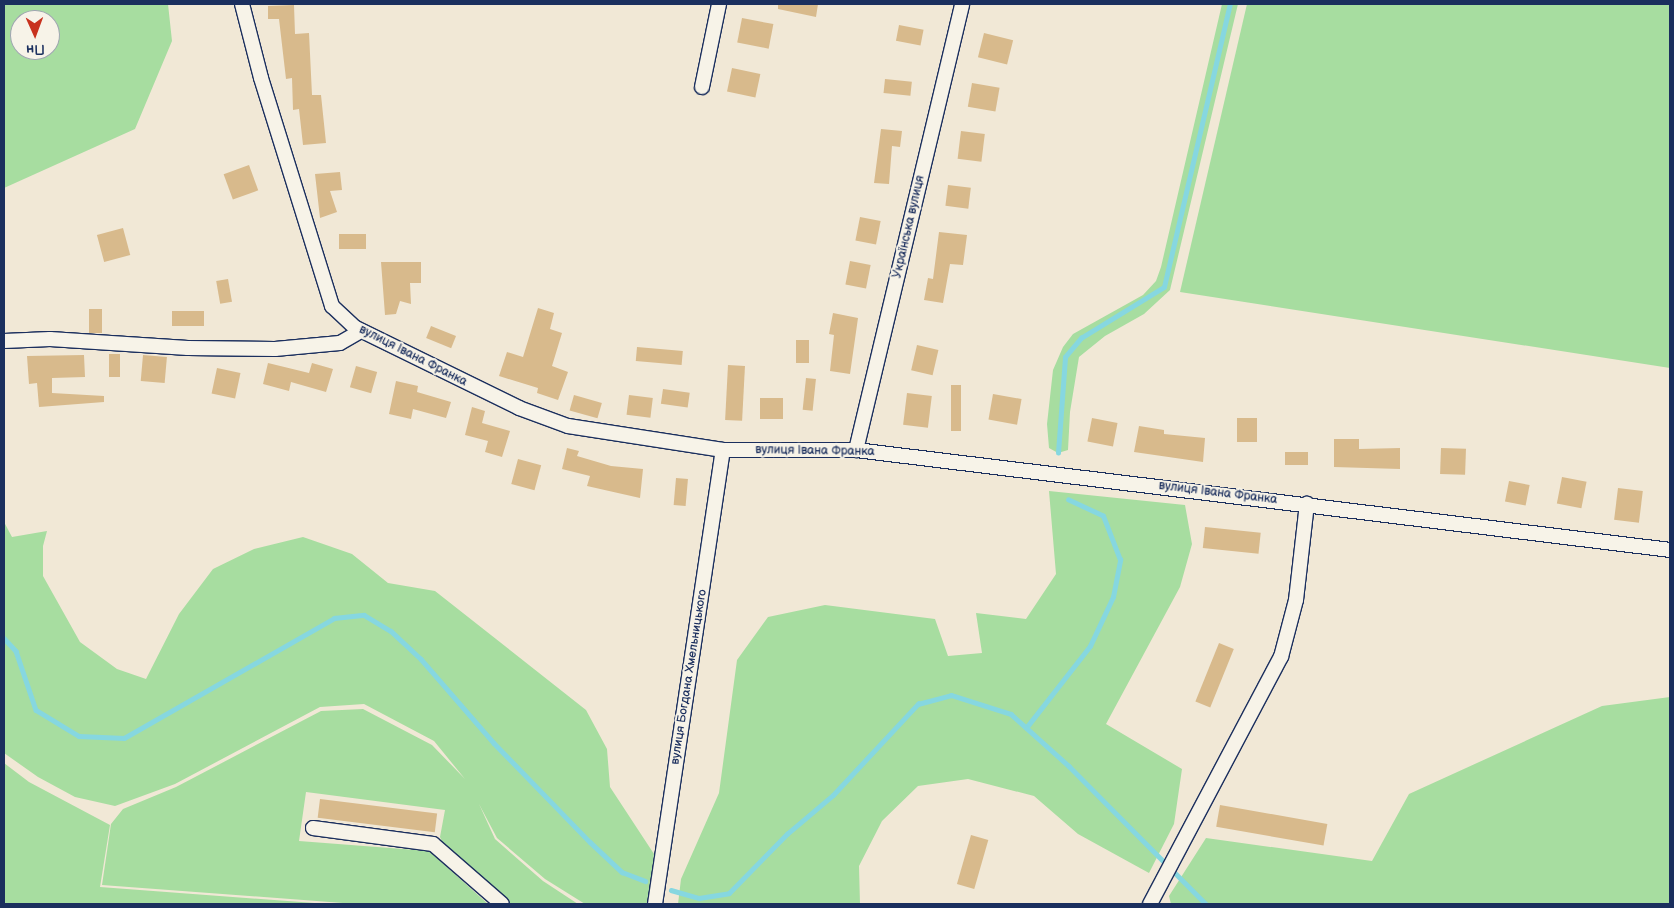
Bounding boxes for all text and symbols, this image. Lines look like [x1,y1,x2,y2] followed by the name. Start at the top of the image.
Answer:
[10,10,60,60] north arrow
[26,41,45,58] text: Пн
[890,174,928,280] street label: Українська вулиця
[357,322,469,390] street label: вулиця Івана Франка
[755,443,875,459] street label: вулиця Івана Франка
[1158,479,1278,507] street label: вулиця Івана Франка
[668,588,710,766] street label: вулиця Богдана Хмельницького

